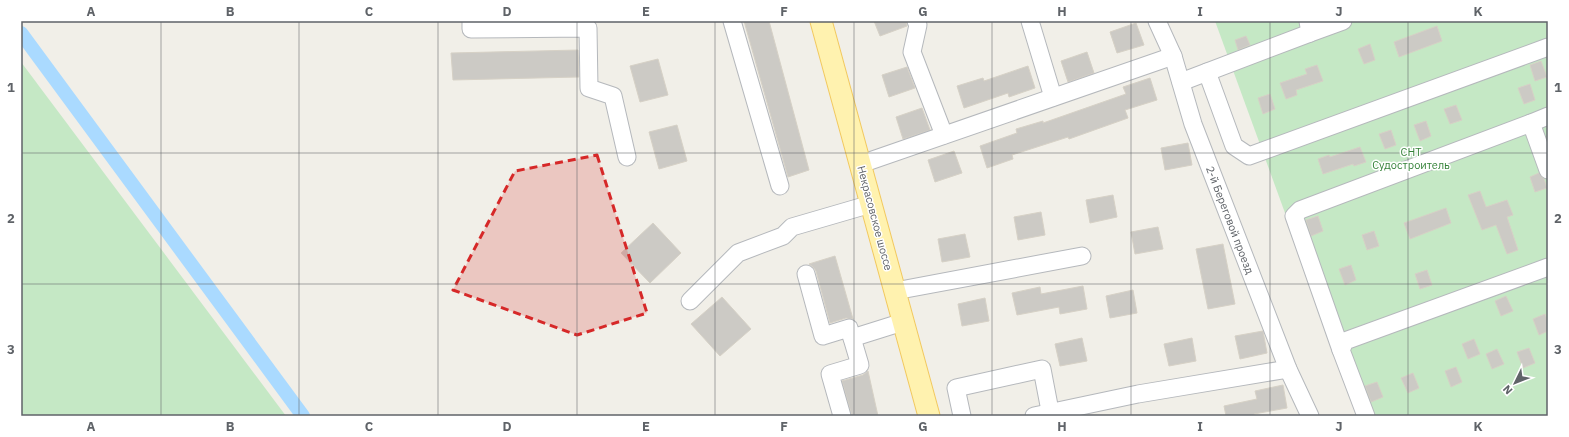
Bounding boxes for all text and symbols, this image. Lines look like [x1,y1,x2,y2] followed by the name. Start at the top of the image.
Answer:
[87,3,96,20] text: A
[226,3,235,20] text: B
[365,3,374,20] text: C
[502,3,512,20] text: D
[642,3,650,20] text: E
[780,3,788,20] text: F
[918,3,928,20] text: G
[1057,3,1067,20] text: H
[1197,3,1203,20] text: I
[1335,3,1343,20] text: J
[1473,3,1483,20] text: K
[7,79,15,96] text: 1
[1554,79,1562,96] text: 1
[1372,145,1450,172] park label: СНТ Судостроитель
[854,164,896,272] street label: Некрасовское шоссе
[1203,164,1257,276] street label: 2-й Береговой проезд
[7,210,15,227] text: 2
[1554,210,1562,227] text: 2
[7,341,15,358] text: 3
[1554,341,1562,358] text: 3
[1495,363,1535,403] north arrow
[1500,382,1516,398] text: N
[87,418,96,435] text: A
[226,418,235,435] text: B
[365,418,374,435] text: C
[502,418,512,435] text: D
[642,418,650,435] text: E
[780,418,788,435] text: F
[918,418,928,435] text: G
[1057,418,1067,435] text: H
[1197,418,1203,435] text: I
[1335,418,1343,435] text: J
[1473,418,1483,435] text: K

